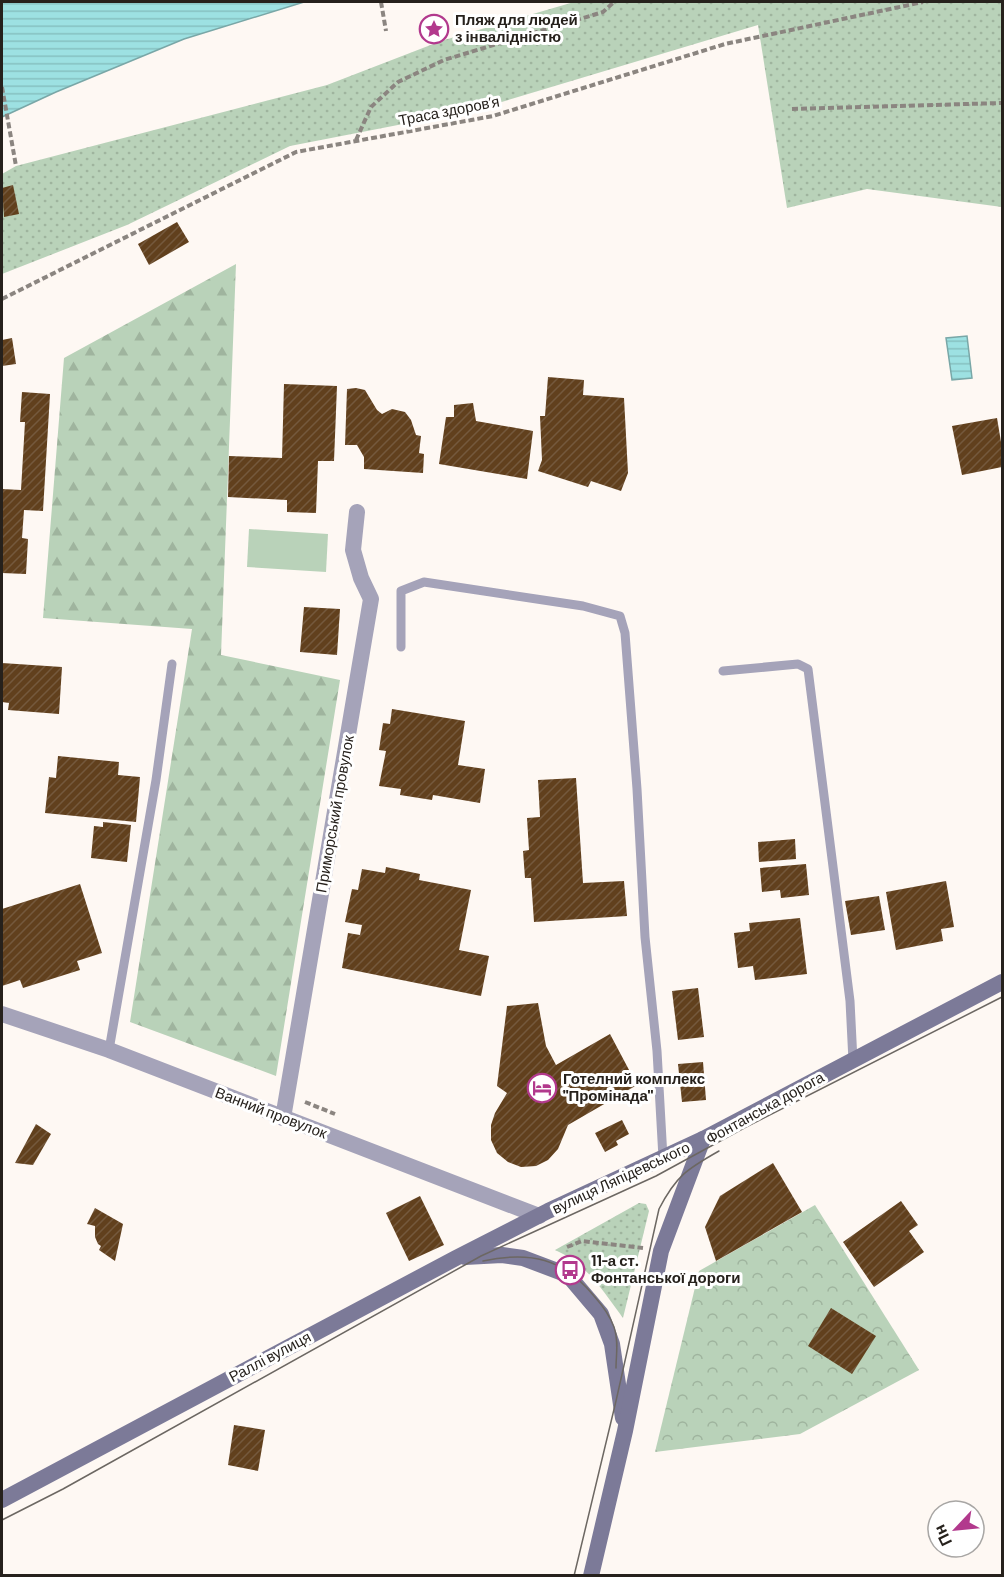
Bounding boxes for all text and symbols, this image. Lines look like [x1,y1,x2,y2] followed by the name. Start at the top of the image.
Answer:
[455,10,578,45] place label: Пляж для людей з інвалідністю
[418,13,450,45] place icon: Пляж для людей з інвалідністю
[397,91,501,129] street label: Траса здоров’я
[311,733,357,894] street label: Приморський провулок
[702,1067,827,1147] street label: Фонтанська дорога
[563,1069,705,1104] place label: Готелний комплекс "Промінада"
[526,1072,558,1104] hotel icon: Готелний комплекс "Промінада"
[213,1082,330,1142] street label: Ванний провулок
[549,1137,692,1217] street label: вулиця Ляпідевського
[591,1251,741,1286] place label: 11-а ст. Фонтанської дороги
[554,1254,586,1286] bus stop icon: 11-а ст. Фонтанської дороги
[225,1327,314,1385] street label: Раллі вулиця
[926,1499,986,1559] north arrow
[929,1522,955,1549] text: Пн

